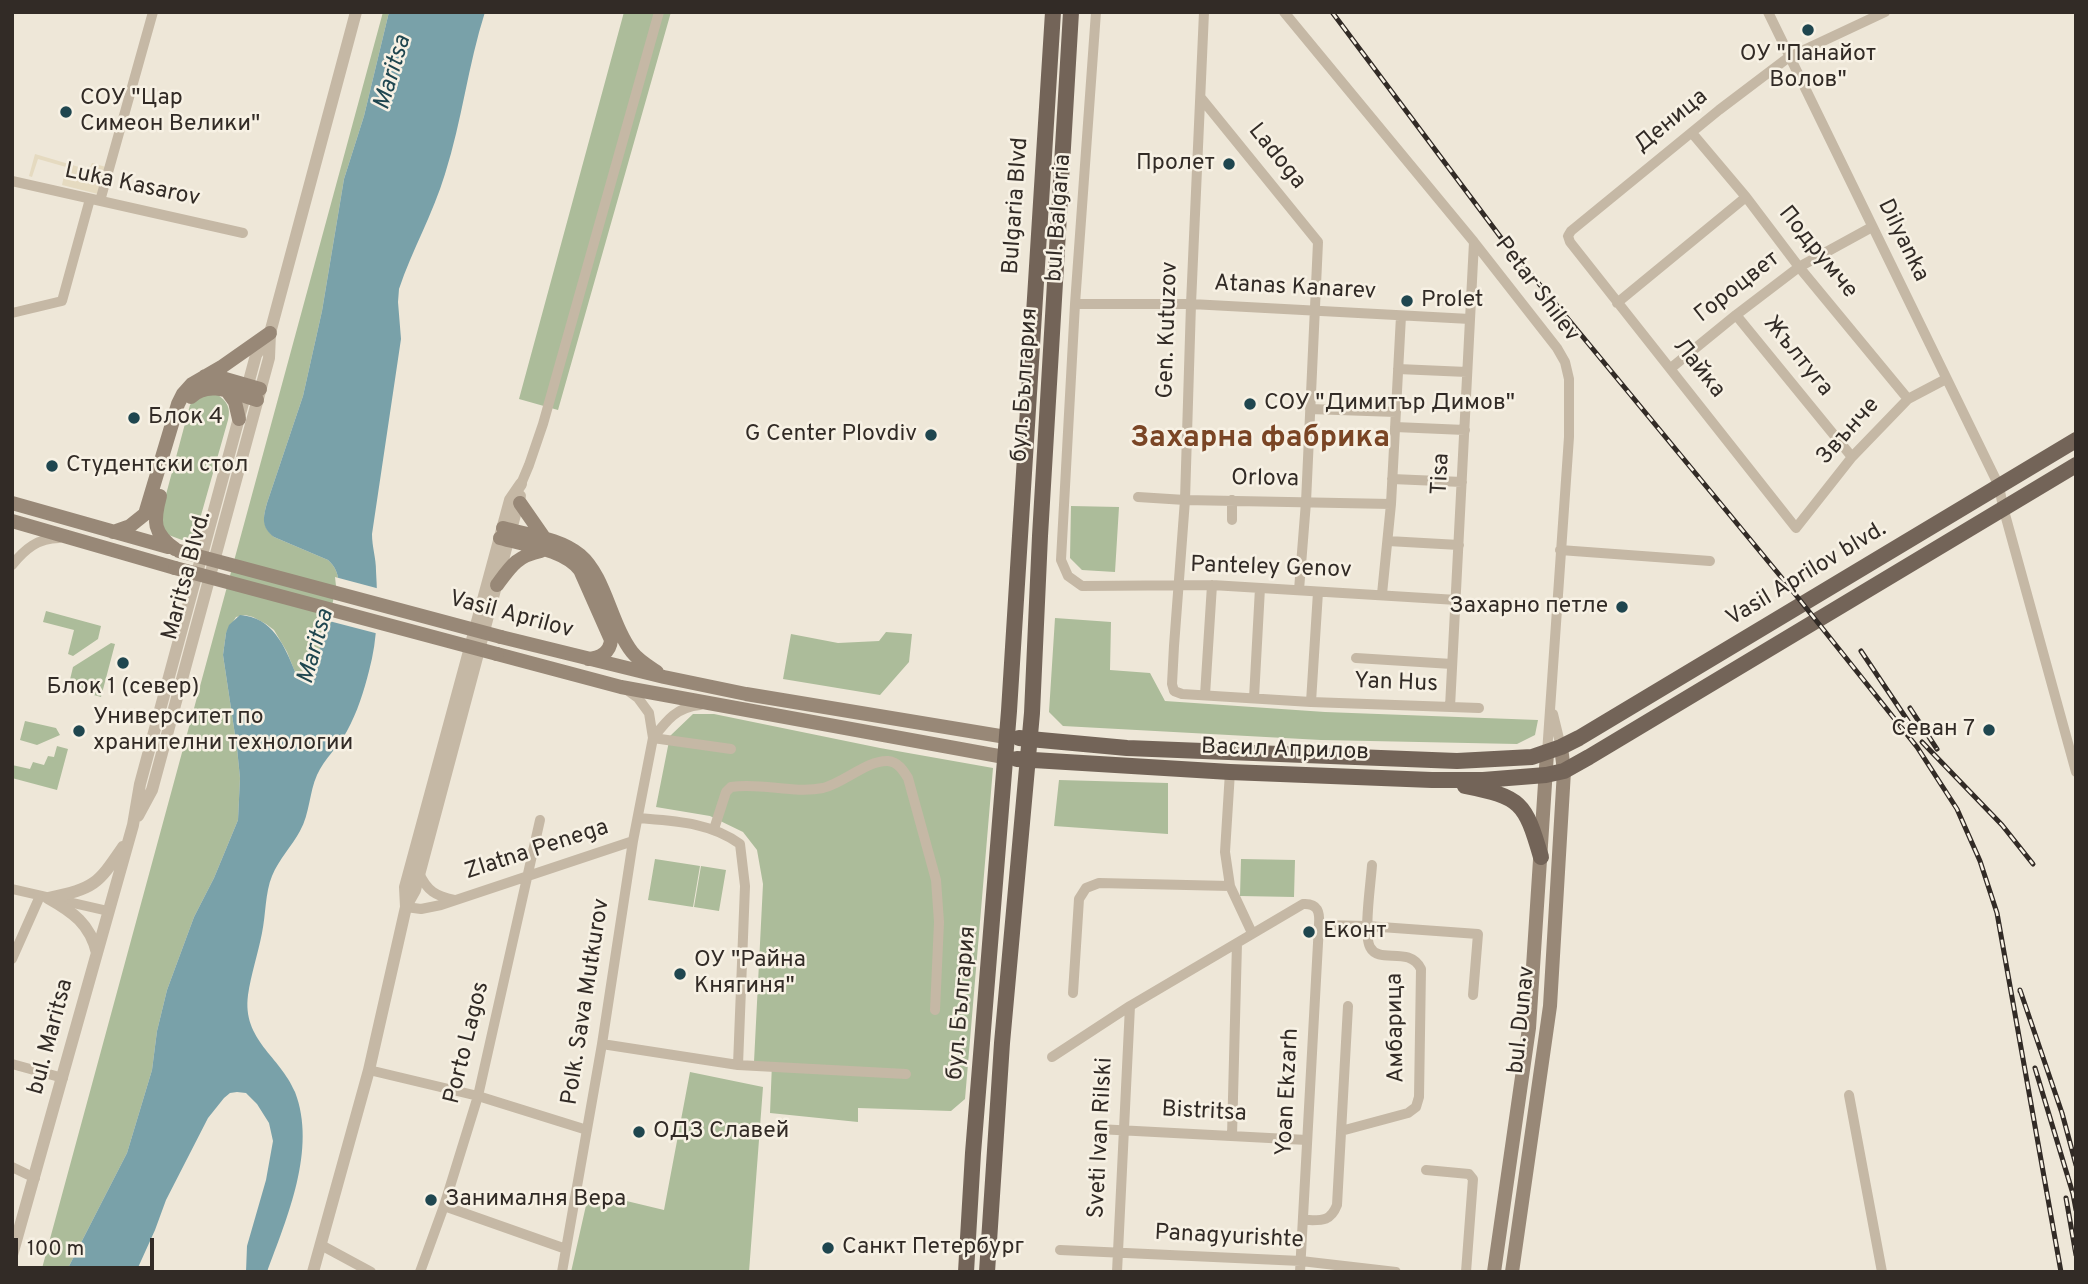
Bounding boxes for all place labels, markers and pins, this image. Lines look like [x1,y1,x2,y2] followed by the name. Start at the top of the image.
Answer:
[1800,22,1816,38] marker: ОУ "Панайот Волов"
[1740,41,1876,95] place label: ОУ "Панайот Волов"
[80,85,260,139] place label: СОУ "Цар Симеон Велики"
[58,104,74,120] marker: СОУ "Цар Симеон Велики"
[1136,150,1215,178] place label: Пролет
[1221,156,1237,172] marker: Пролет
[1421,287,1484,315] place label: Prolet
[1399,293,1415,309] marker: Prolet
[1264,390,1515,418] place label: СОУ "Димитър Димов"
[1242,396,1258,412] marker: СОУ "Димитър Димов"
[148,404,223,432] place label: Блок 4
[126,410,142,426] marker: Блок 4
[745,421,917,449] place label: G Center Plovdiv
[923,427,939,443] marker: G Center Plovdiv
[66,452,248,480] place label: Студентски стол
[44,458,60,474] marker: Студентски стол
[1449,593,1608,621] place label: Захарно петле
[1614,599,1630,615] marker: Захарно петле
[115,655,131,671] marker: Блок 1 (север)
[47,674,199,702] place label: Блок 1 (север)
[93,704,353,758] place label: Университет по хранителни технологии
[1891,716,1975,744] place label: Севан 7
[1981,722,1997,738] marker: Севан 7
[71,723,87,739] marker: Университет по хранителни технологии
[1323,918,1387,946] place label: Еконт
[1301,924,1317,940] marker: Еконт
[694,947,806,1001] place label: ОУ "Райна Княгиня"
[672,966,688,982] marker: ОУ "Райна Княгиня"
[653,1118,789,1146] place label: ОДЗ Славей
[631,1124,647,1140] marker: ОДЗ Славей
[445,1186,626,1214] place label: Занималня Вера
[423,1192,439,1208] marker: Занималня Вера
[842,1234,1024,1262] place label: Санкт Петербург
[820,1240,836,1256] marker: Санкт Петербург

